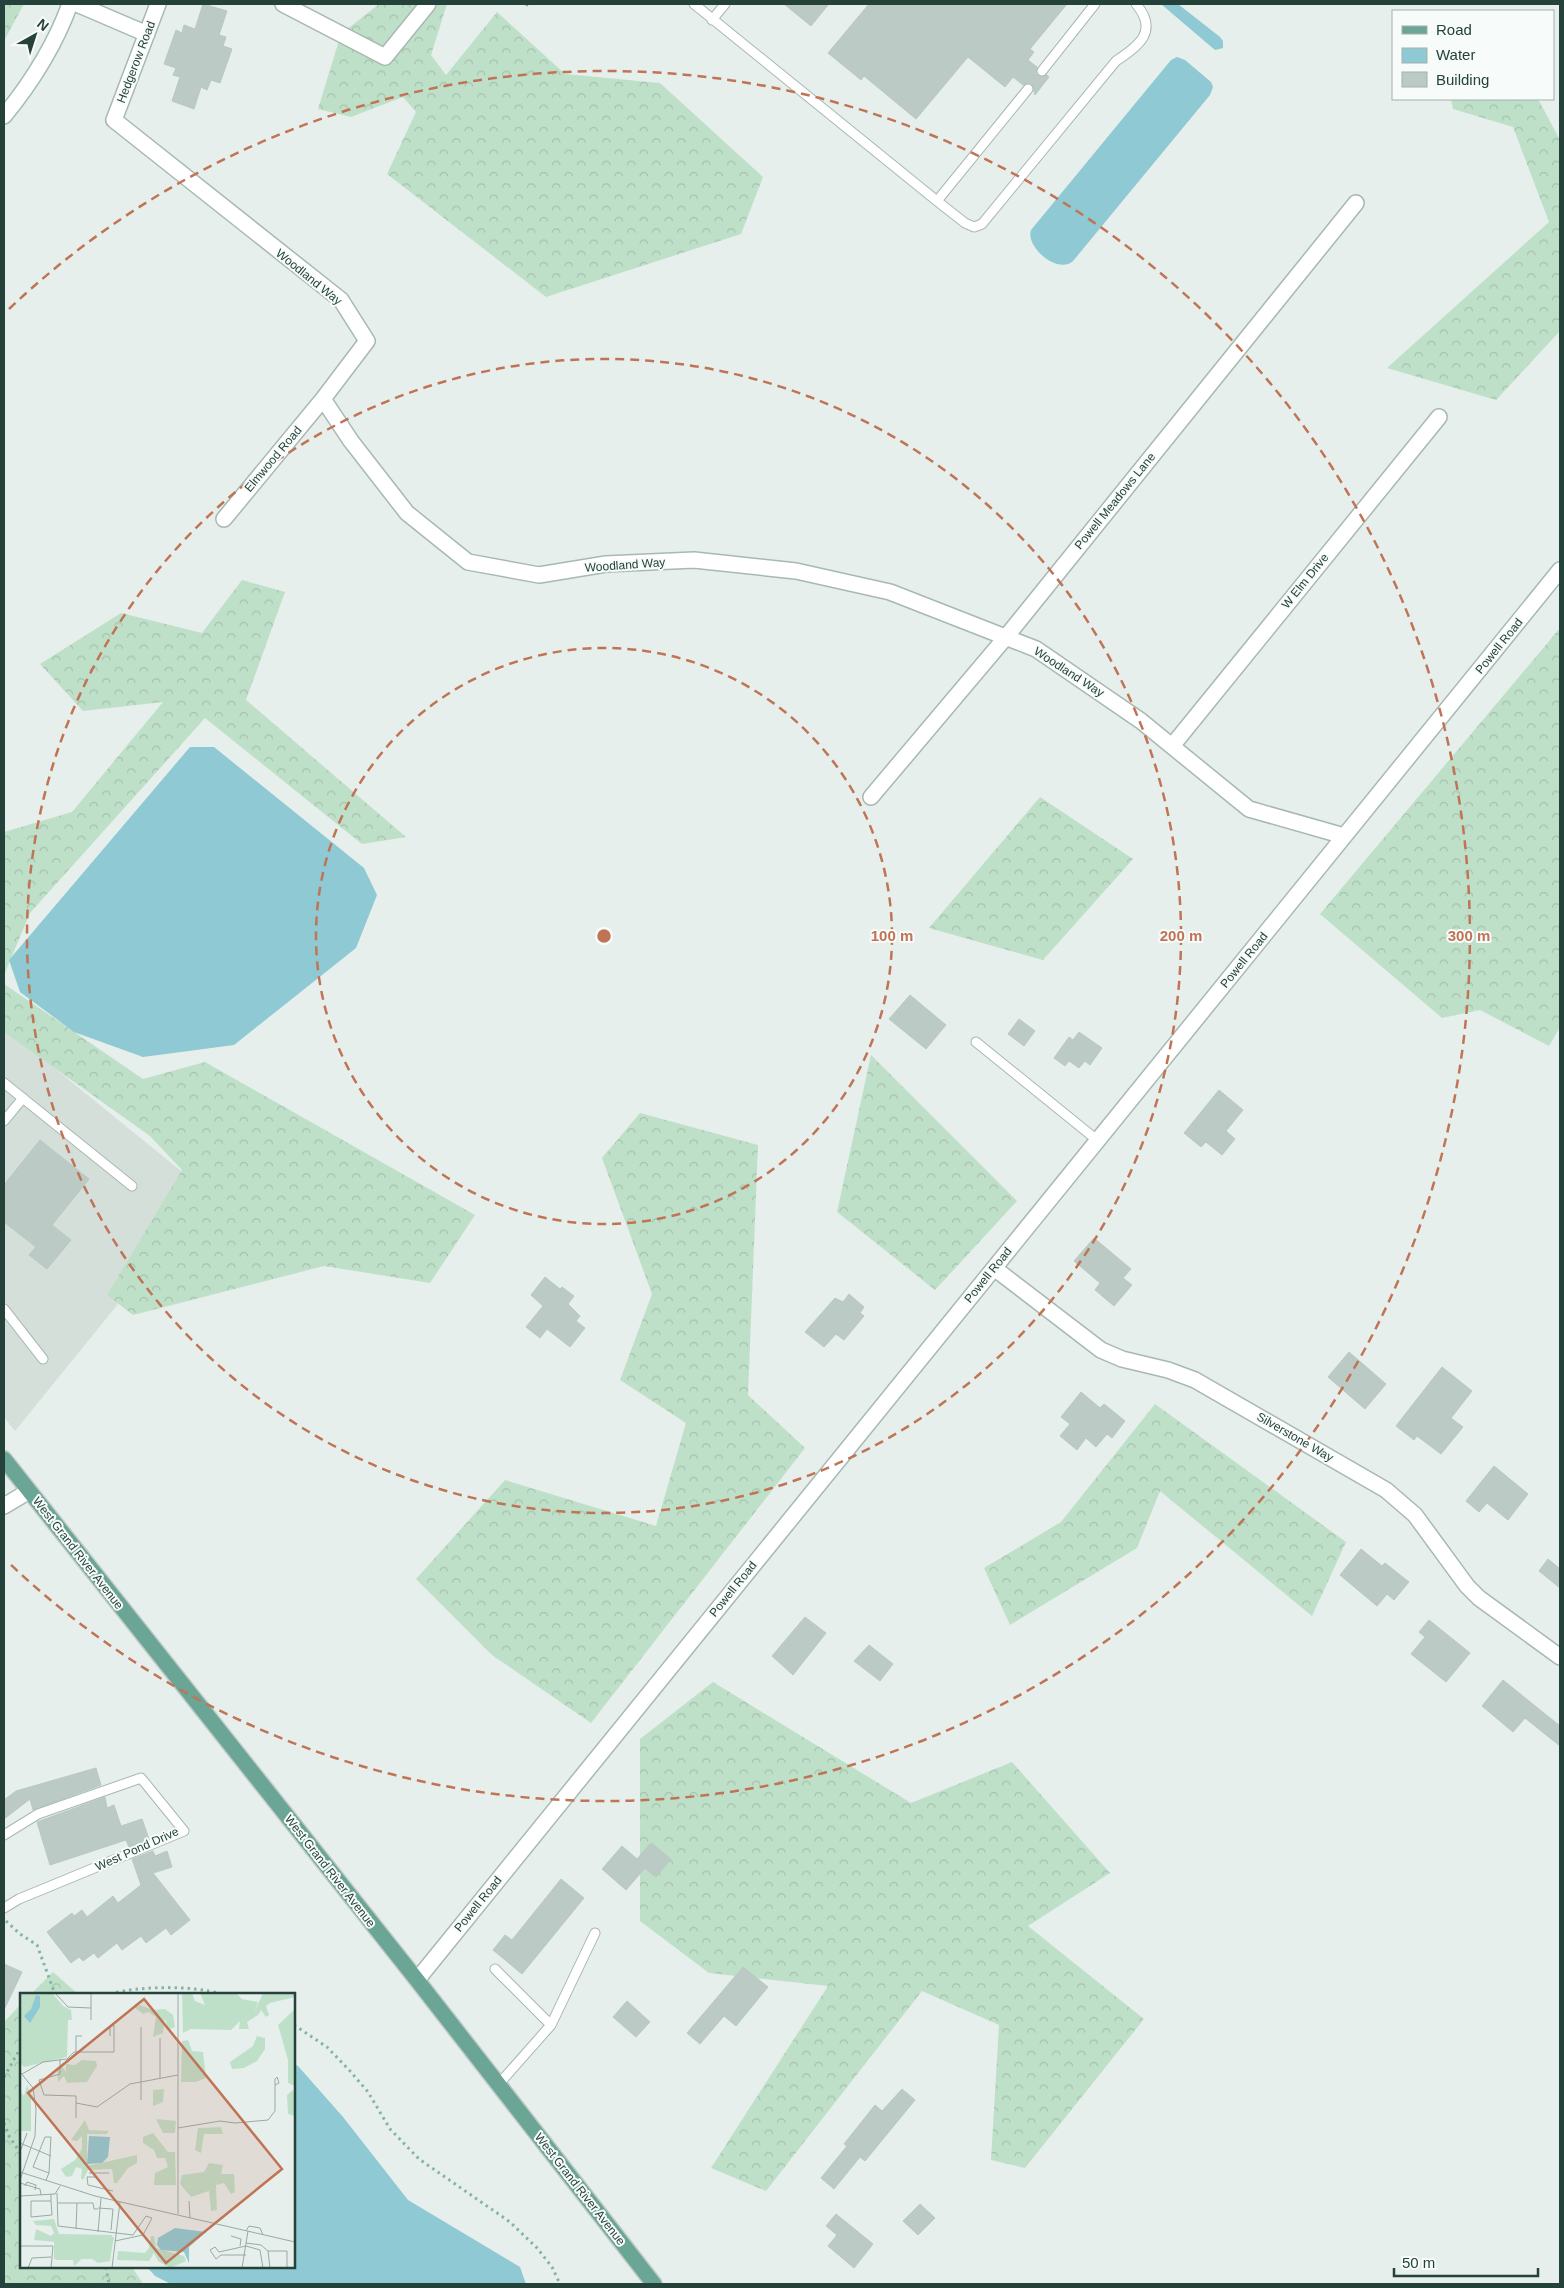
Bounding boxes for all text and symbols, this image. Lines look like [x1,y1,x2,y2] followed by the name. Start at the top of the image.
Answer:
[10,10,60,60] north arrow
[1392,10,1554,100] legend
[34,15,52,34] text: N
[114,19,158,105] street label: Hedgerow Road
[1436,21,1472,38] text: Road
[1436,46,1475,63] text: Water
[1436,71,1489,88] text: Building
[273,246,345,308] street label: Woodland Way
[241,423,305,495] street label: Elmwood Road
[1072,450,1158,552] street label: Powell Meadows Lane
[1279,550,1332,611] street label: W Elm Drive
[584,555,666,575] street label: Woodland Way
[1472,615,1526,677] street label: Powell Road
[1031,644,1107,700] street label: Woodland Way
[595,927,613,945] centre of rings
[871,927,913,944] text: 100 m
[1160,927,1202,944] text: 200 m
[1448,927,1490,944] text: 300 m
[1217,929,1271,991] street label: Powell Road
[961,1244,1015,1306] street label: Powell Road
[1254,1409,1336,1465] street label: Silverstone Way
[30,1494,126,1612] street label: West Grand River Avenue
[706,1558,760,1620] street label: Powell Road
[282,1812,378,1930] street label: West Grand River Avenue
[93,1824,181,1874] street label: West Pond Drive
[451,1873,505,1935] street label: Powell Road
[20,1993,295,2268] inset map
[532,2130,628,2248] street label: West Grand River Avenue
[1394,2246,1538,2278] scale bar
[1402,2254,1435,2271] text: 50 m

